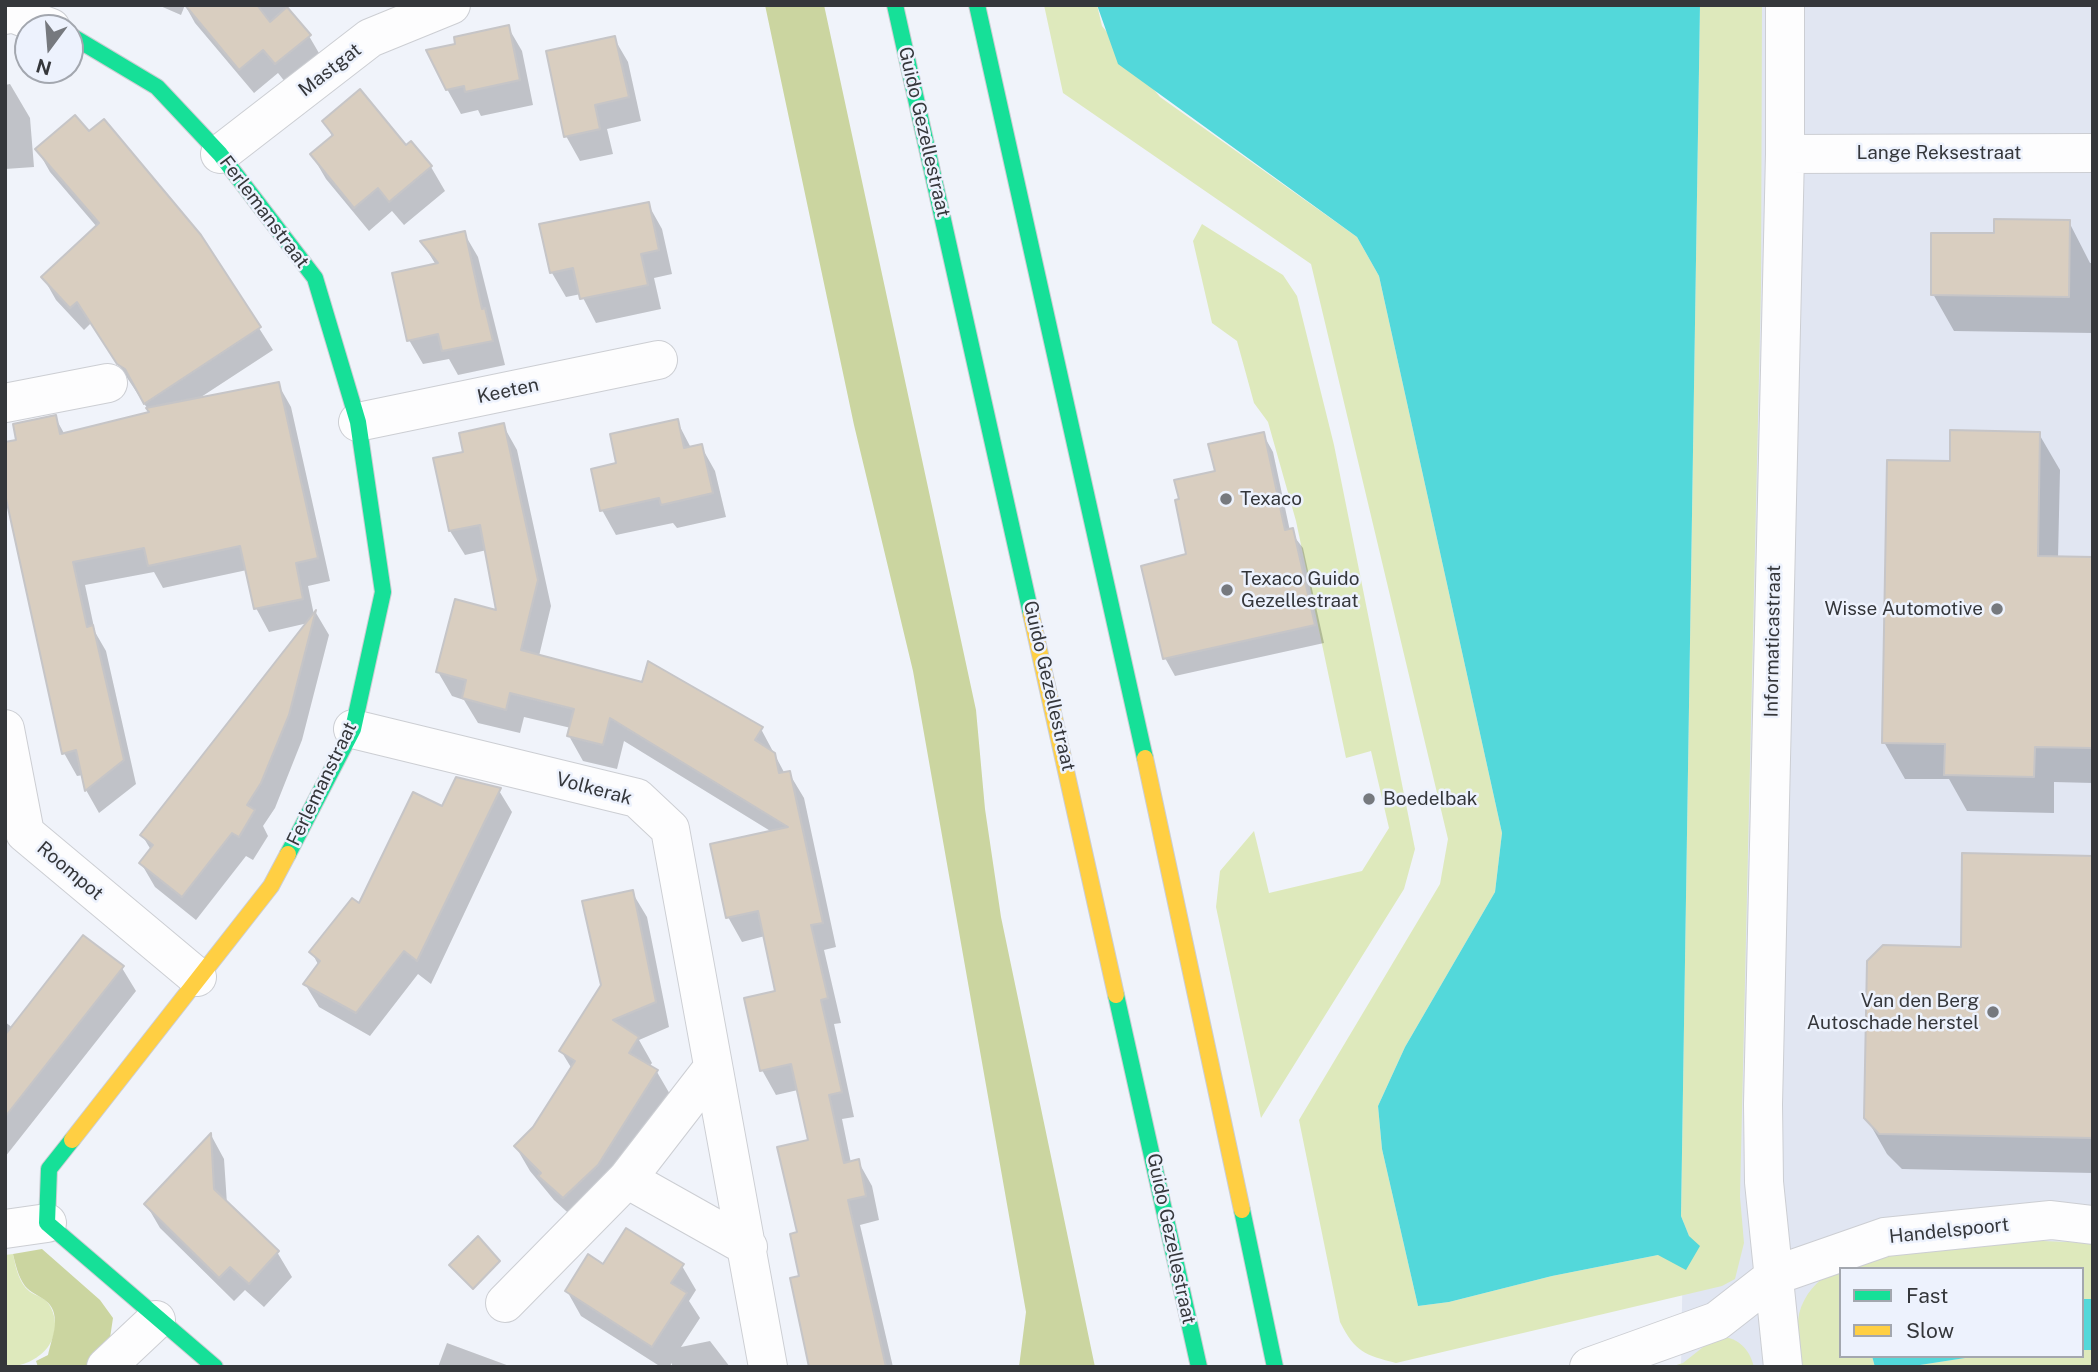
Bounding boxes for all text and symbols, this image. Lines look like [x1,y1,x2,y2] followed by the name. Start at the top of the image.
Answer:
[14,14,84,84] north arrow
[294,38,366,102] street label: Mastgat
[893,45,955,219] street label: Guido Gezellestraat
[34,55,54,80] text: N
[1857,142,2021,164] street label: Lange Reksestraat
[214,151,314,273] street label: Ferlemanstraat
[475,373,541,409] street label: Keeten
[1240,488,1302,510] place label: Texaco
[1218,491,1234,507] marker: Texaco
[1760,564,1786,718] street label: Informaticastraat
[1241,568,1359,612] place label: Texaco Guido Gezellestraat
[1219,582,1235,598] marker: Texaco Guido Gezellestraat
[1824,598,1983,620] place label: Wisse Automotive
[1018,599,1080,773] street label: Guido Gezellestraat
[1989,601,2005,617] marker: Wisse Automotive
[282,718,362,850] street label: Ferlemanstraat
[554,768,634,810] street label: Volkerak
[1383,788,1477,810] place label: Boedelbak
[1361,791,1377,807] marker: Boedelbak
[32,837,108,905] street label: Roompot
[1807,990,1979,1034] place label: Van den Berg Autoschade herstel
[1985,1004,2001,1020] marker: Van den Berg Autoschade herstel
[1142,1152,1200,1326] street label: Guido Gezellestraat
[1888,1213,2010,1249] street label: Handelspoort
[1839,1267,2084,1358] legend
[1906,1283,1948,1308] text: Fast
[1906,1318,1954,1343] text: Slow

